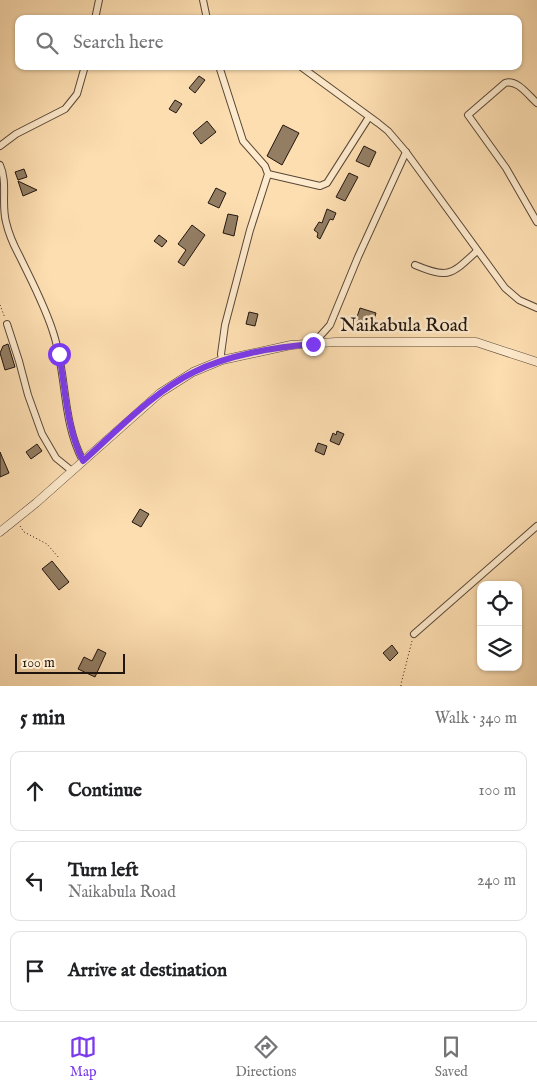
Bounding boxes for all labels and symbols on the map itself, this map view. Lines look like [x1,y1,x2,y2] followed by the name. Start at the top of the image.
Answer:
[340,314,469,338] street label: Naikabula Road
[302,333,325,356] route end
[48,343,71,366] route start
[15,651,125,674] scale bar

